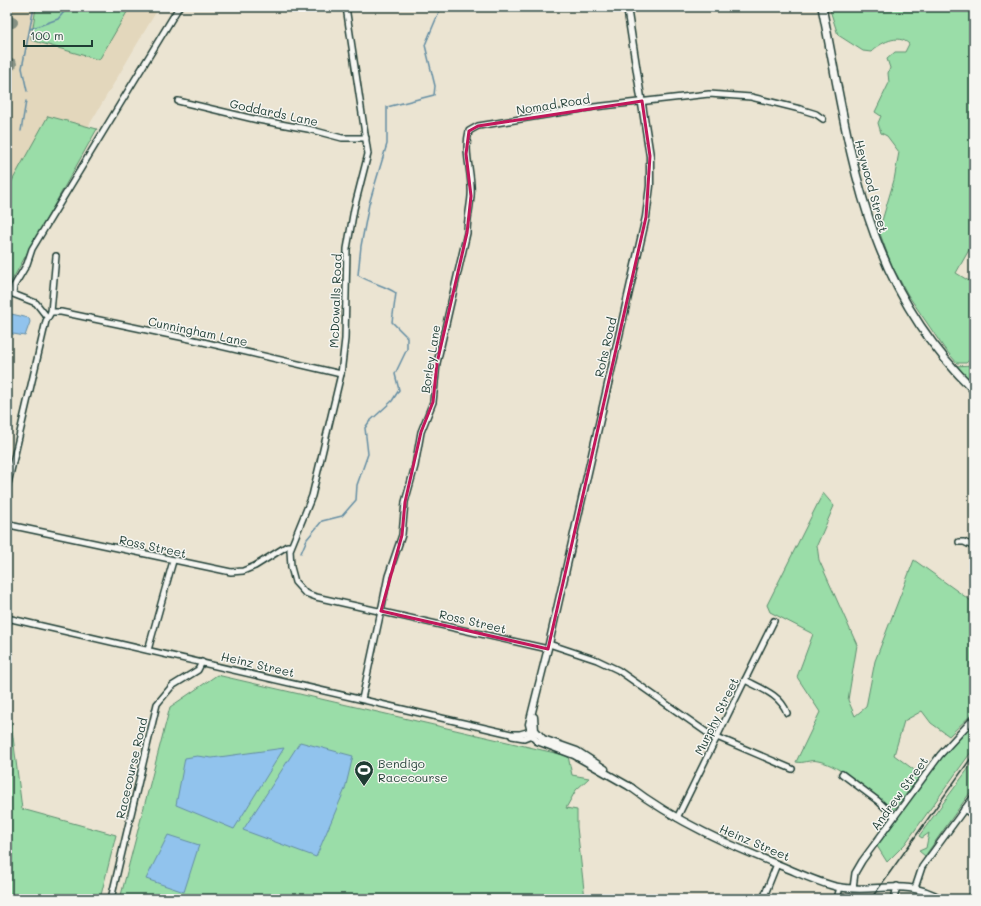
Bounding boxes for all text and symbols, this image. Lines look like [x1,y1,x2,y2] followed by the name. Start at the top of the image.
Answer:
[24,22,92,48] scale bar
[30,27,64,43] text: 100 m
[515,90,591,118] street label: Nomad Road
[228,95,320,129] street label: Goddards Lane
[852,138,892,234] street label: Heywood Street
[325,253,345,348] street label: McDowalls Road
[147,313,249,349] street label: Cunningham Lane
[590,315,620,379] street label: Rohs Road
[417,324,443,394] street label: Borley Lane
[118,531,188,561] street label: Ross Street
[438,605,508,637] street label: Ross Street
[220,648,296,680] street label: Heinz Street
[690,674,742,758] street label: Murphy Street
[112,715,151,820] street label: Racecourse Road
[867,753,931,833] street label: Andrew Street
[378,755,448,785] place label: Bendigo Racecourse
[353,759,375,787] sports icon: Bendigo Racecourse
[717,820,793,864] street label: Heinz Street

